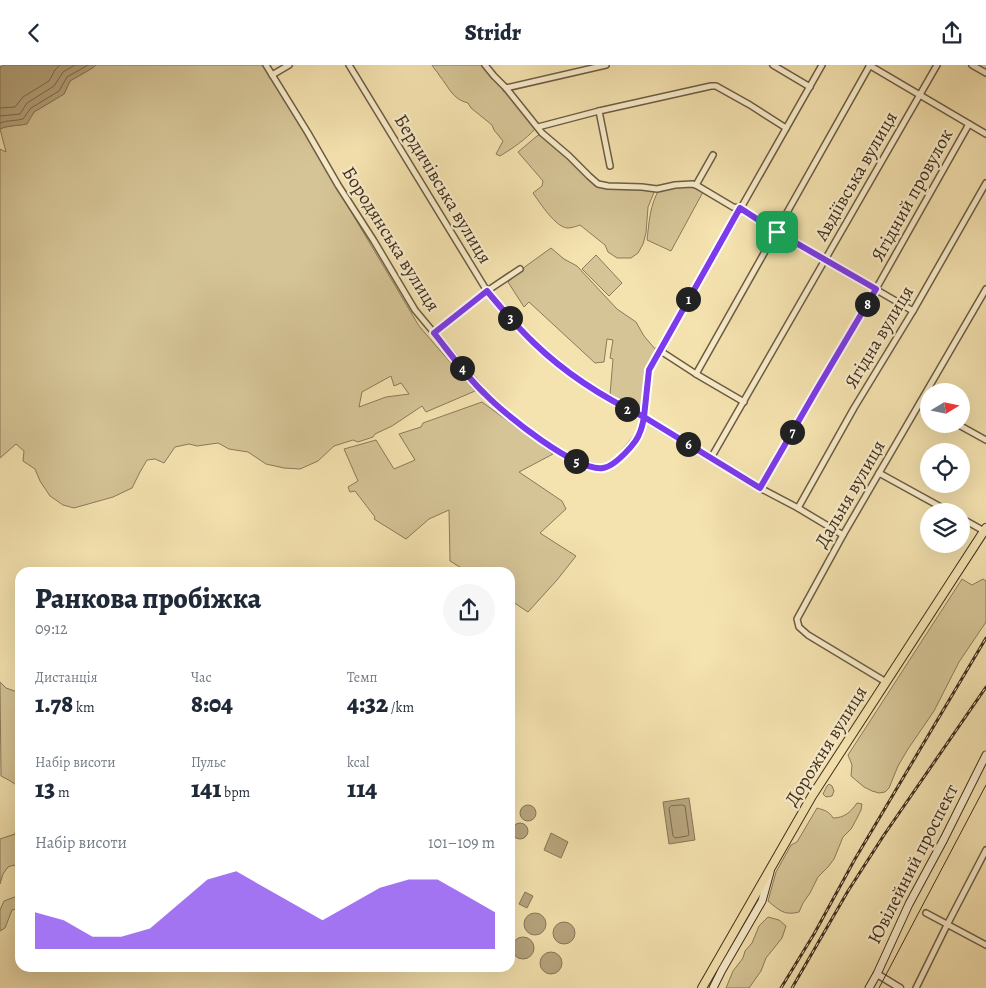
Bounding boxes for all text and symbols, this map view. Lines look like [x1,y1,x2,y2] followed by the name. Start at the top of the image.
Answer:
[465,18,521,48] text: Stridr
[20,19,48,47] icon: back
[938,19,966,47] icon: share
[808,107,904,246] street label: Авдіївська вулиця
[388,109,498,269] street label: Бердичівська вулиця
[865,124,959,266] street label: Ягідний провулок
[336,161,446,317] street label: Бородянська вулиця
[756,211,798,253] pin
[763,218,791,246] icon: arrive
[838,281,920,393] street label: Ягідна вулиця
[676,287,700,311] pin: 1
[686,290,691,309] text: 1
[854,291,880,317] pin: 8
[864,295,871,314] text: 8
[498,305,522,331] pin: 3
[507,309,514,328] text: 3
[450,355,474,381] pin: 4
[459,359,466,378] text: 4
[920,383,970,433] north arrow
[920,383,970,553] map controls
[614,397,640,421] pin: 2
[624,400,631,419] text: 2
[780,419,804,445] pin: 7
[790,423,795,442] text: 7
[676,431,700,457] pin: 6
[685,435,692,454] text: 6
[809,435,891,553] street label: Дальня вулиця
[920,443,970,493] button: locate
[564,449,588,473] pin: 5
[574,452,579,471] text: 5
[920,503,970,553] button: layers
[35,580,261,618] text: Ранкова пробіжка
[443,584,495,636] button: share
[35,618,68,640] text: 09:12
[35,668,98,687] text: Дистанція
[191,668,212,687] text: Час
[347,668,378,687] text: Темп
[779,681,873,811] street label: Дорожня вулиця
[35,687,73,721] text: 1.78
[191,687,233,721] text: 8:04
[347,687,388,721] text: 4:32
[73,698,95,717] text: km
[388,698,414,717] text: /km
[35,753,115,772] text: Набір висоти
[191,753,226,772] text: Пульс
[347,753,369,772] text: kcal
[35,772,55,806] text: 13
[191,772,221,806] text: 141
[347,772,377,806] text: 114
[861,779,965,948] street label: Ювілейний проспект
[55,783,70,802] text: m
[221,783,250,802] text: bpm
[35,832,127,854] text: Набір висоти
[428,832,495,854] text: 101–109 m

